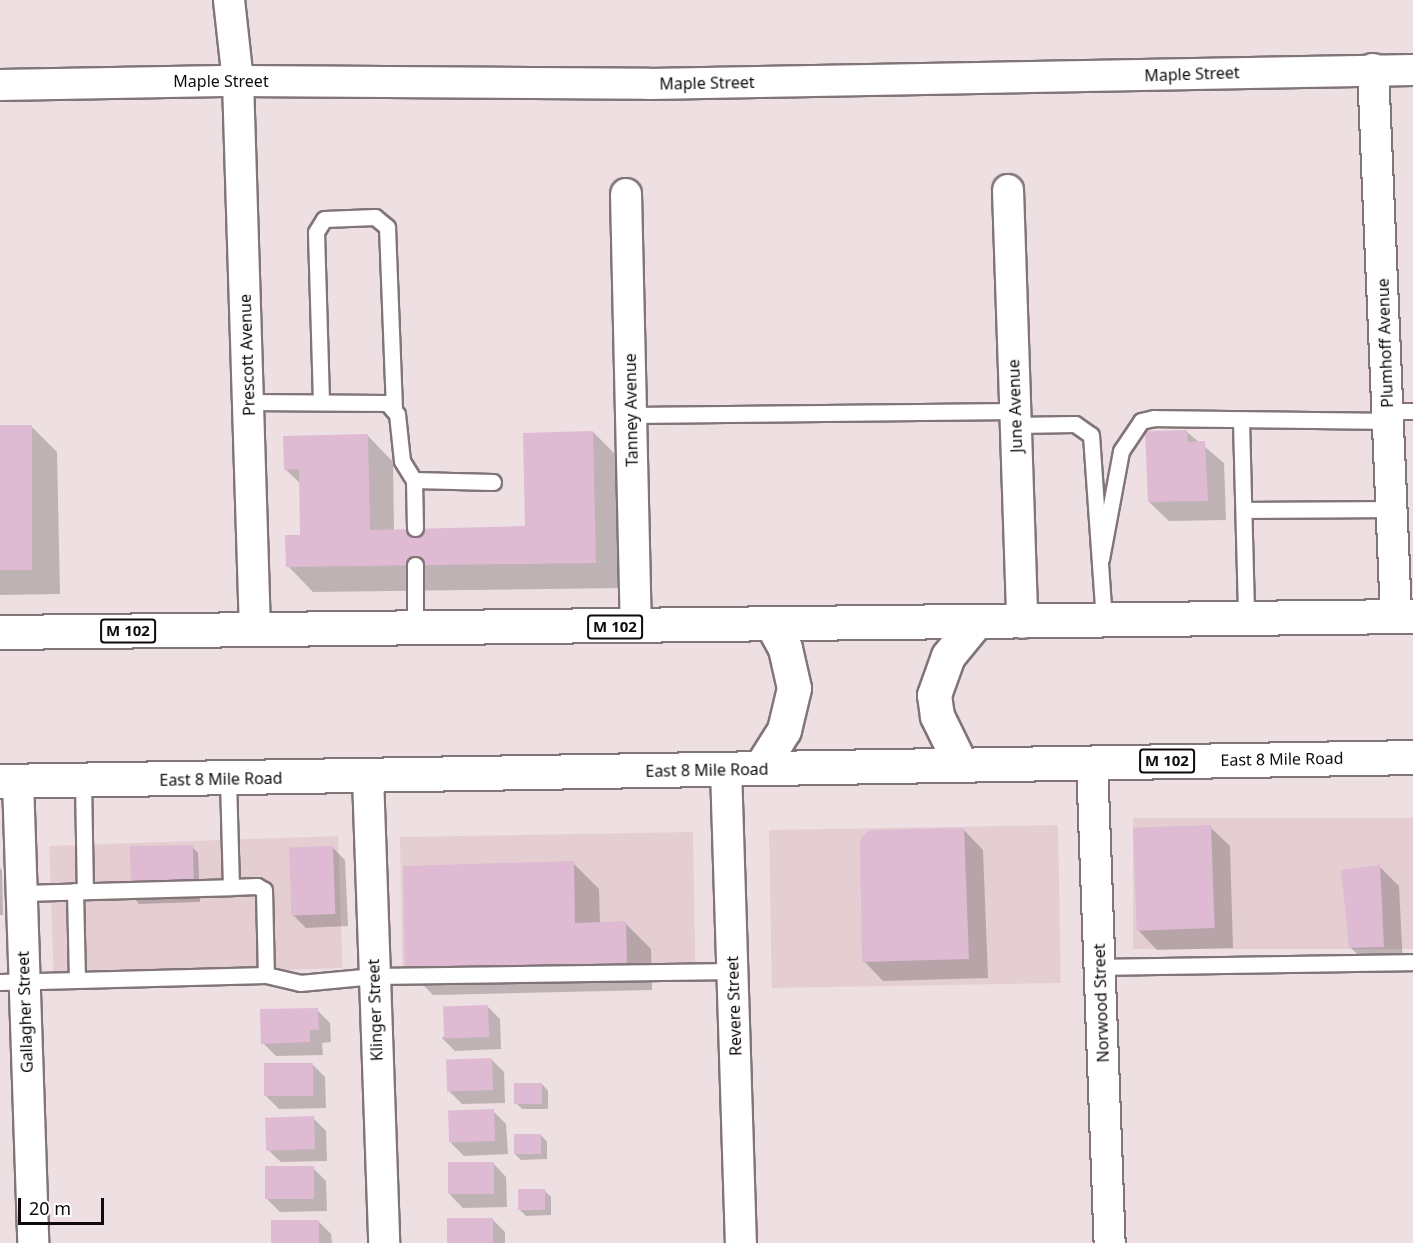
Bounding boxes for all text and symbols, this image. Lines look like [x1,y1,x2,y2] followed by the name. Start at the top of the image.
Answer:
[1144,63,1240,85] street label: Maple Street
[173,71,269,91] street label: Maple Street
[659,73,755,93] street label: Maple Street
[1373,278,1397,408] street label: Plumhoff Avenue
[235,294,259,416] street label: Prescott Avenue
[620,353,642,467] street label: Tanney Avenue
[1004,359,1026,453] street label: June Avenue
[586,615,644,639] road number: M 102
[100,619,156,643] road number: M 102
[1220,748,1344,770] street label: East 8 Mile Road
[1138,749,1196,773] road number: M 102
[645,759,769,781] street label: East 8 Mile Road
[159,768,283,790] street label: East 8 Mile Road
[1089,943,1113,1063] street label: Norwood Street
[13,951,37,1073] street label: Gallagher Street
[723,956,745,1056] street label: Revere Street
[364,959,386,1061] street label: Klinger Street
[21,1186,106,1224] scale bar
[29,1196,71,1220] text: 20 m

